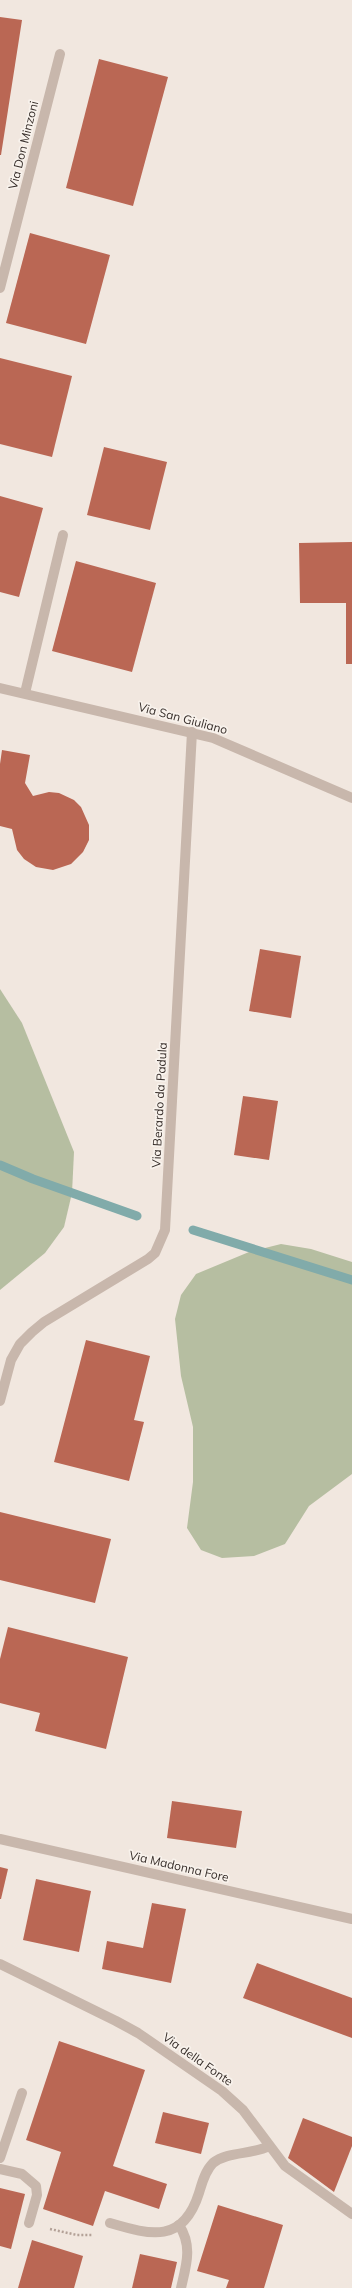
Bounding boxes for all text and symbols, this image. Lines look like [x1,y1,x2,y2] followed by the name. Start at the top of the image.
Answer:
[5,99,41,191] street label: Via Don Minzoni
[137,699,229,737] street label: Via San Giuliano
[148,1042,170,1168] street label: Via Berardo da Padula
[128,1847,230,1885] street label: Via Madonna Fore
[160,2029,236,2089] street label: Via della Fonte

